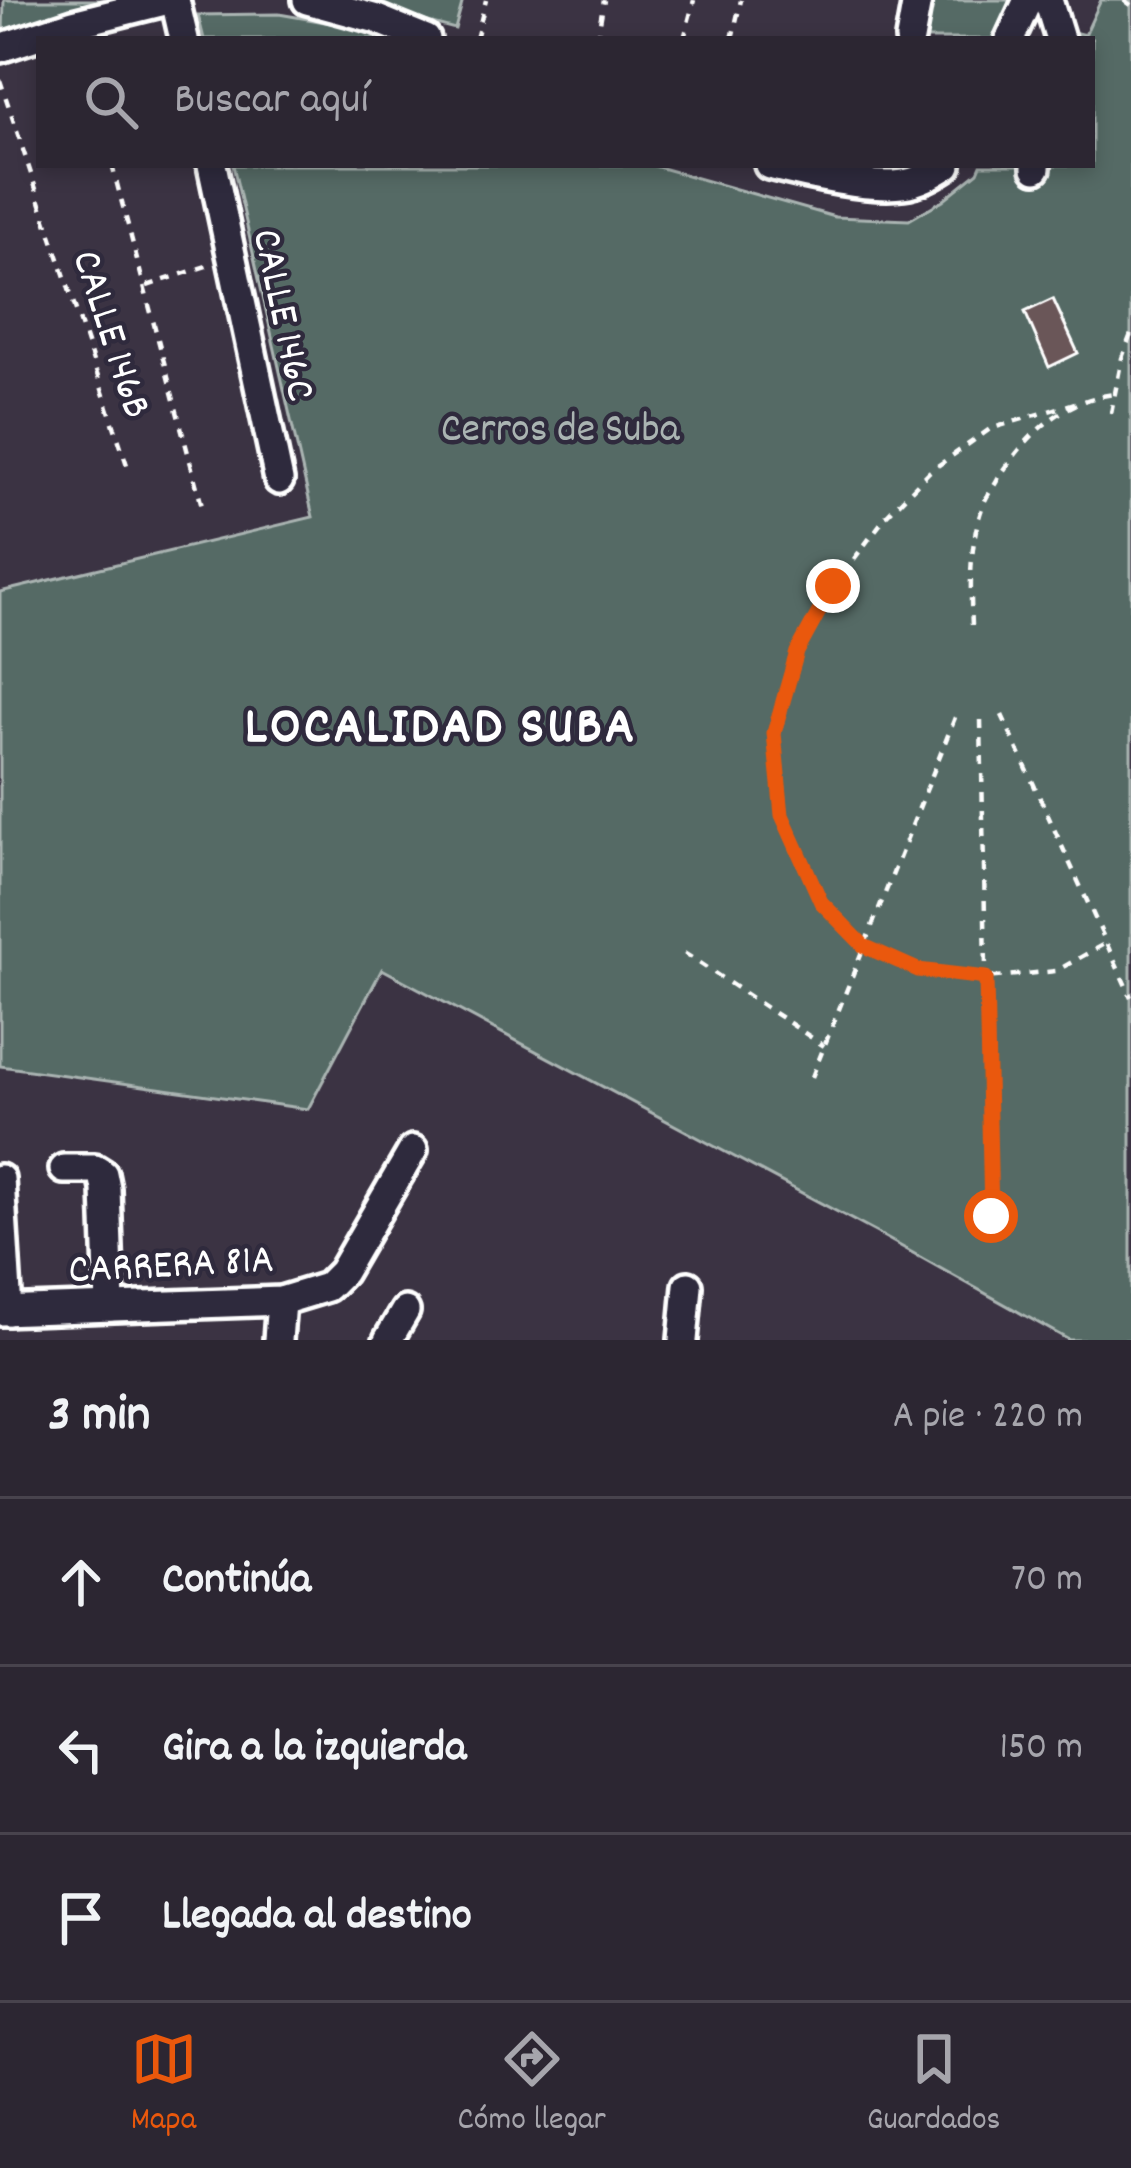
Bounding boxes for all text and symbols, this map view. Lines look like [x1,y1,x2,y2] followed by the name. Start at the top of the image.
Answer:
[36,36,1095,168] search box
[78,69,144,135] icon: search
[174,70,369,134] text: Buscar aquí
[233,224,328,407] street label: CALLE 146C
[53,243,164,427] street label: CALLE 146B
[441,402,681,462] park label: Cerros de Suba
[806,559,860,613] route end
[245,692,637,769] district label: LOCALIDAD SUBA
[964,1189,1018,1243] route start
[67,1233,276,1303] street label: CARRERA 81A
[48,1382,150,1454] text: 3 min
[893,1391,1083,1446] text: A pie · 220 m
[48,1549,114,1615] icon: ahead
[162,1550,311,1614] text: Continúa
[1011,1554,1083,1609] text: 70 m
[48,1717,114,1783] icon: left
[162,1718,466,1782] text: Gira a la izquierda
[999,1722,1083,1777] text: 150 m
[48,1885,114,1951] icon: arrive
[162,1886,472,1950] text: Llegada al destino
[131,2026,197,2145] tab: Mapa
[458,2026,606,2145] tab: Cómo llegar
[867,2026,1000,2145] tab: Guardados

